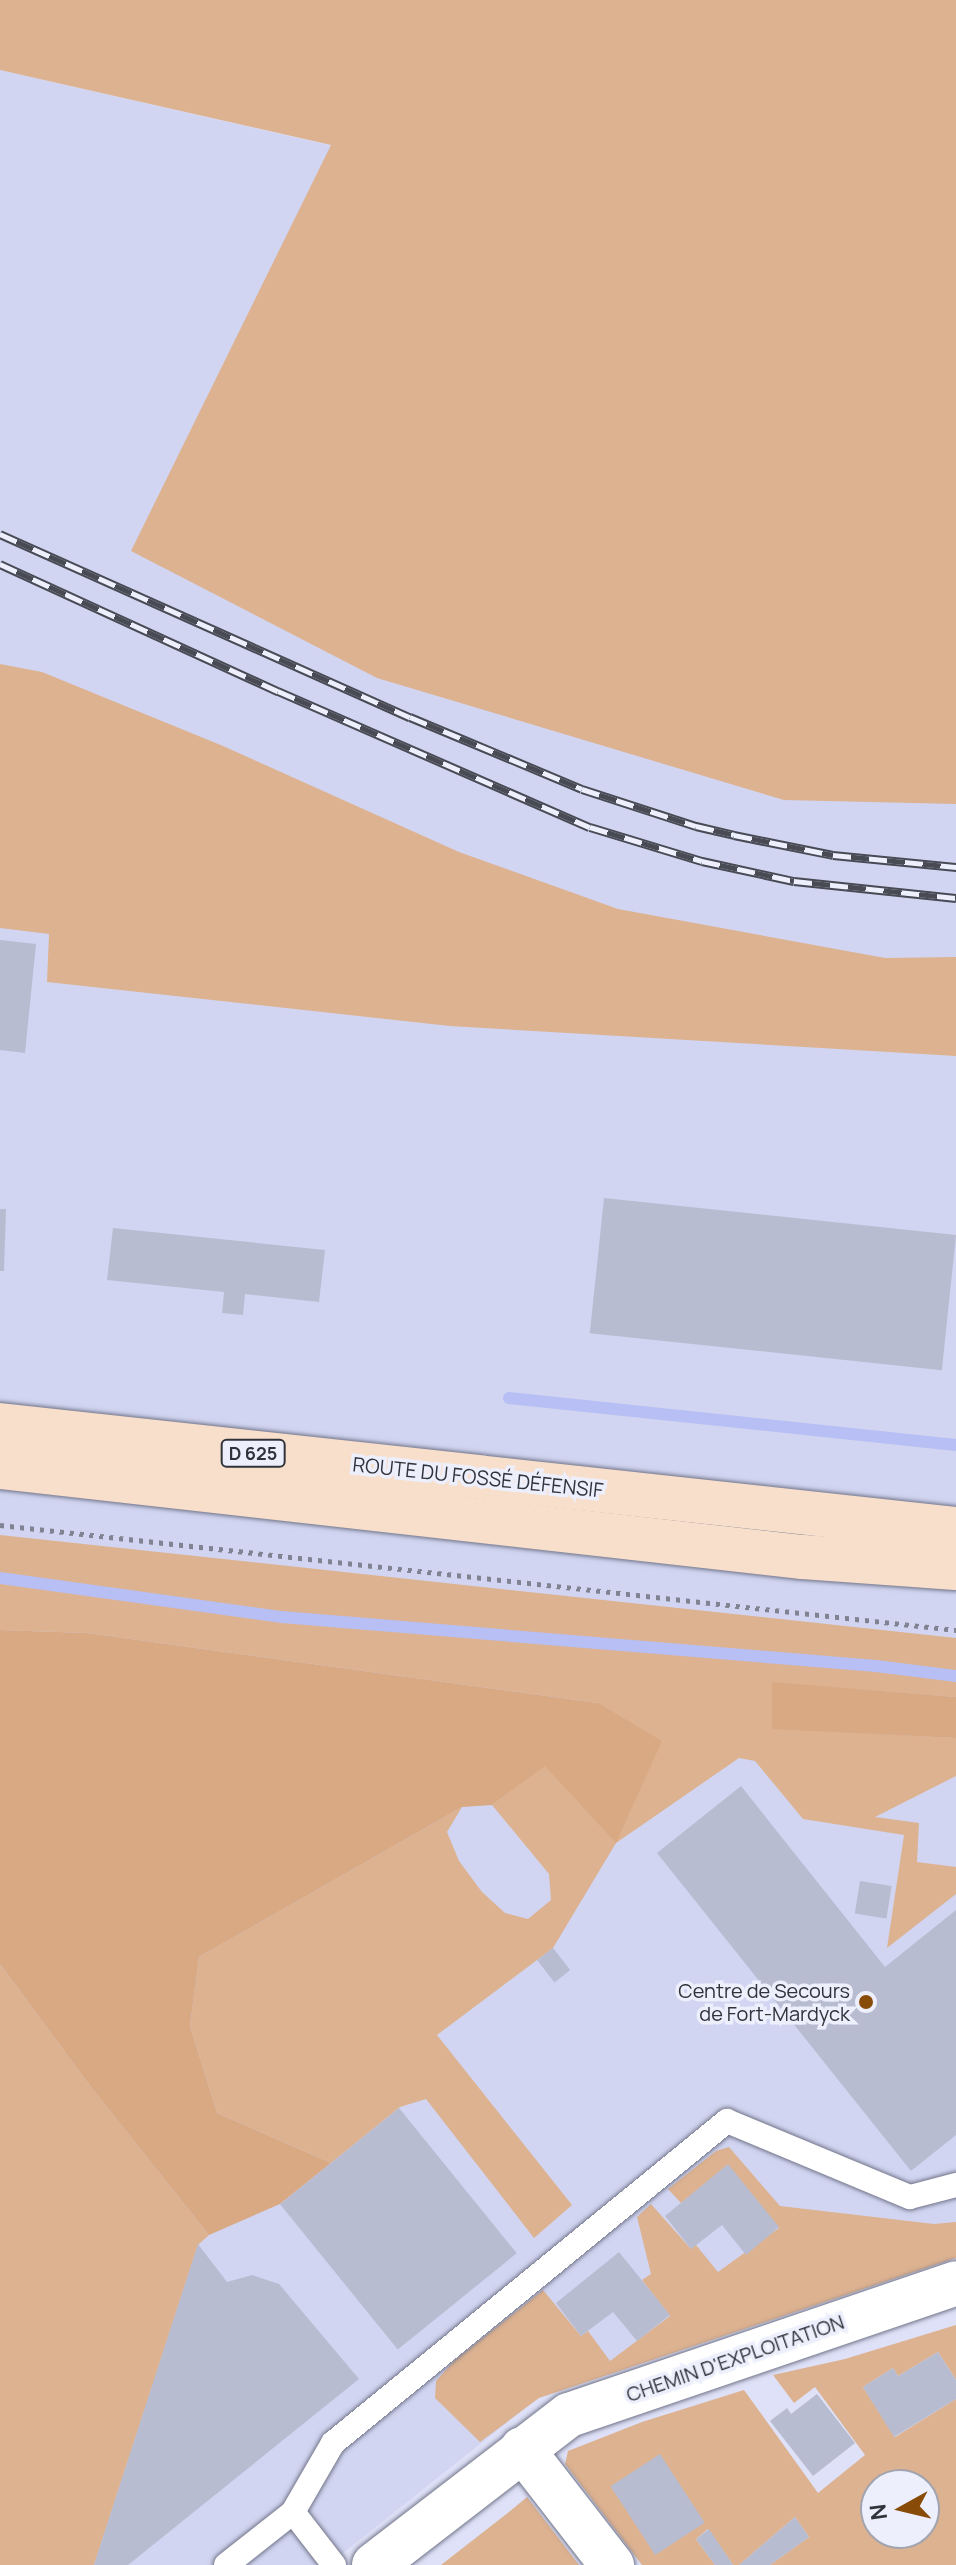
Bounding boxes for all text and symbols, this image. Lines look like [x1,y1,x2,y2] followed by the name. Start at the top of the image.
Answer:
[219,1439,287,1467] road number: D 625
[351,1452,605,1502] street label: ROUTE DU FOSSÉ DÉFENSIF
[678,1978,850,2025] place label: Centre de Secours de Fort-Mardyck
[857,1993,875,2011] marker: Centre de Secours de Fort-Mardyck
[623,2309,847,2407] street label: CHEMIN D'EXPLOITATION
[860,2469,940,2549] north arrow
[862,2502,894,2522] text: N

